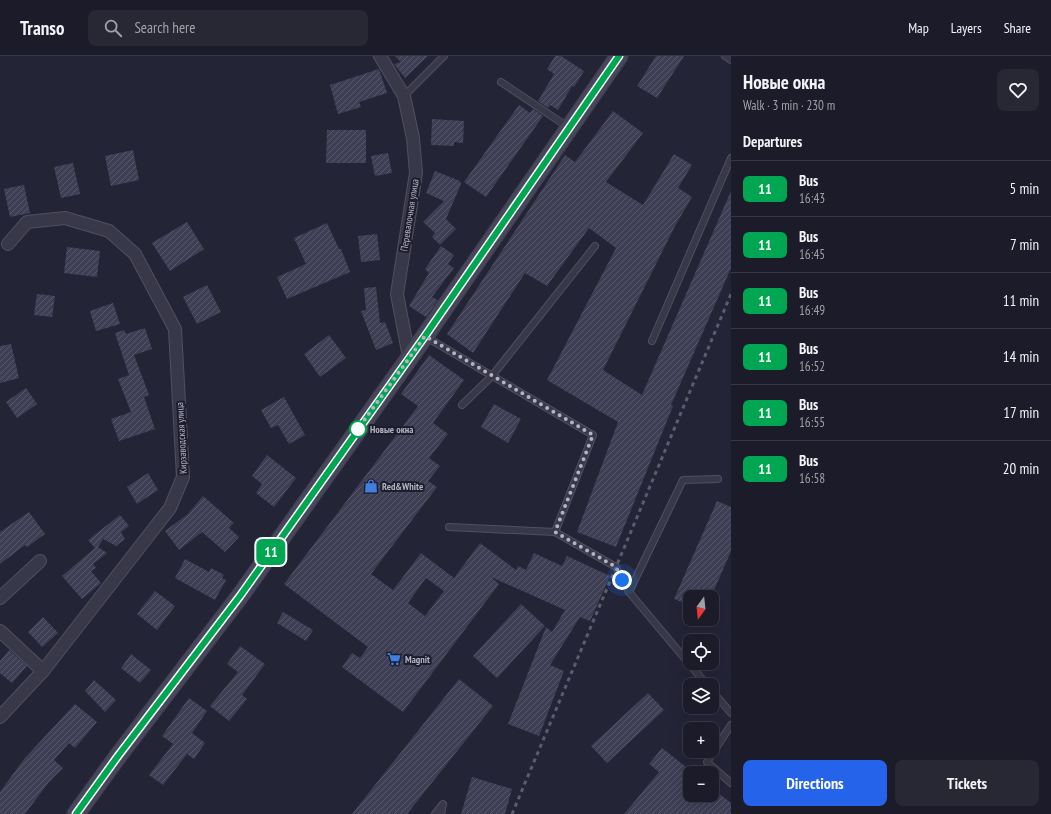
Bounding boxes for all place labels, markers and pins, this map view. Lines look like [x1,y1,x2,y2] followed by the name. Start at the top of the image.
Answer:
[349,420,367,438] marker: Новые окна
[370,423,413,436] place label: Новые окна
[363,478,379,494] shop icon: Red&White
[382,480,423,493] place label: Red&White
[386,651,402,667] supermarket icon: Magnit
[405,653,430,666] place label: Magnit

